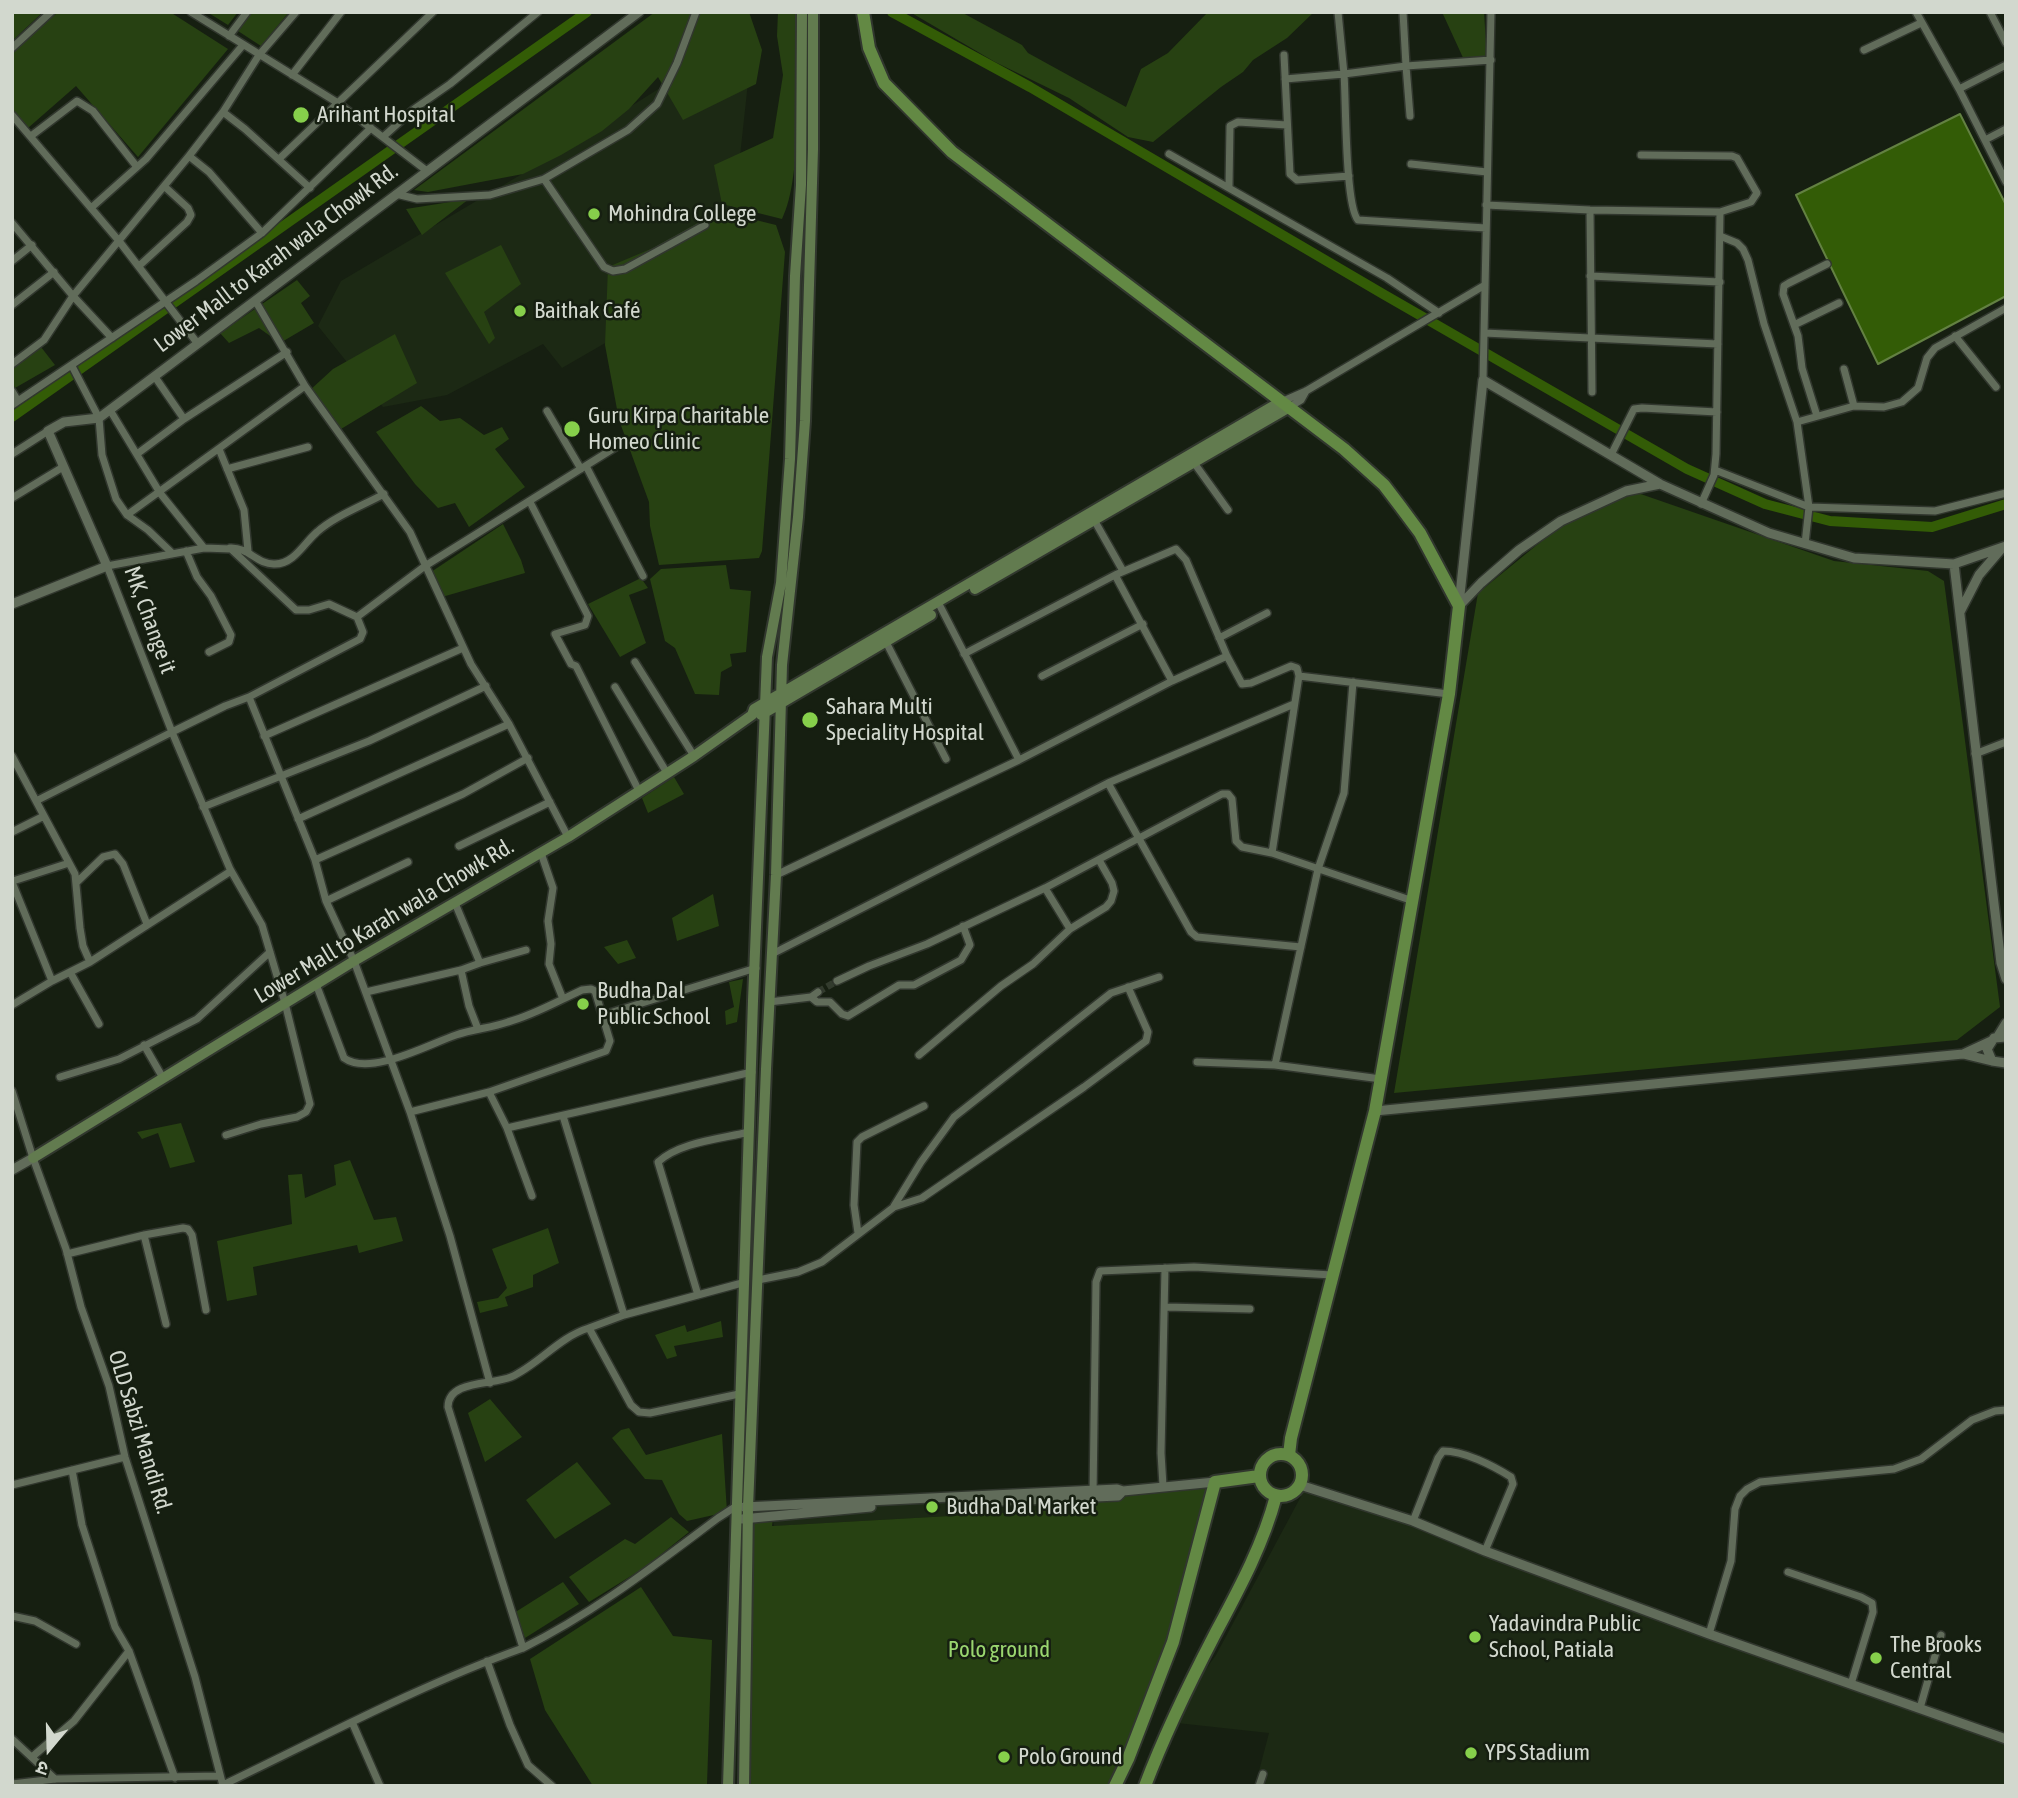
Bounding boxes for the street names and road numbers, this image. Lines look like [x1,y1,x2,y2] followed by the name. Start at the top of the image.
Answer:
[149,157,403,359] street label: Lower Mall to Karah wala Chowk Rd.
[118,563,182,677] street label: MK, Change it
[249,833,519,1009] street label: Lower Mall to Karah wala Chowk Rd.
[102,1347,178,1517] street label: OLD Sabzi Mandi Rd.

